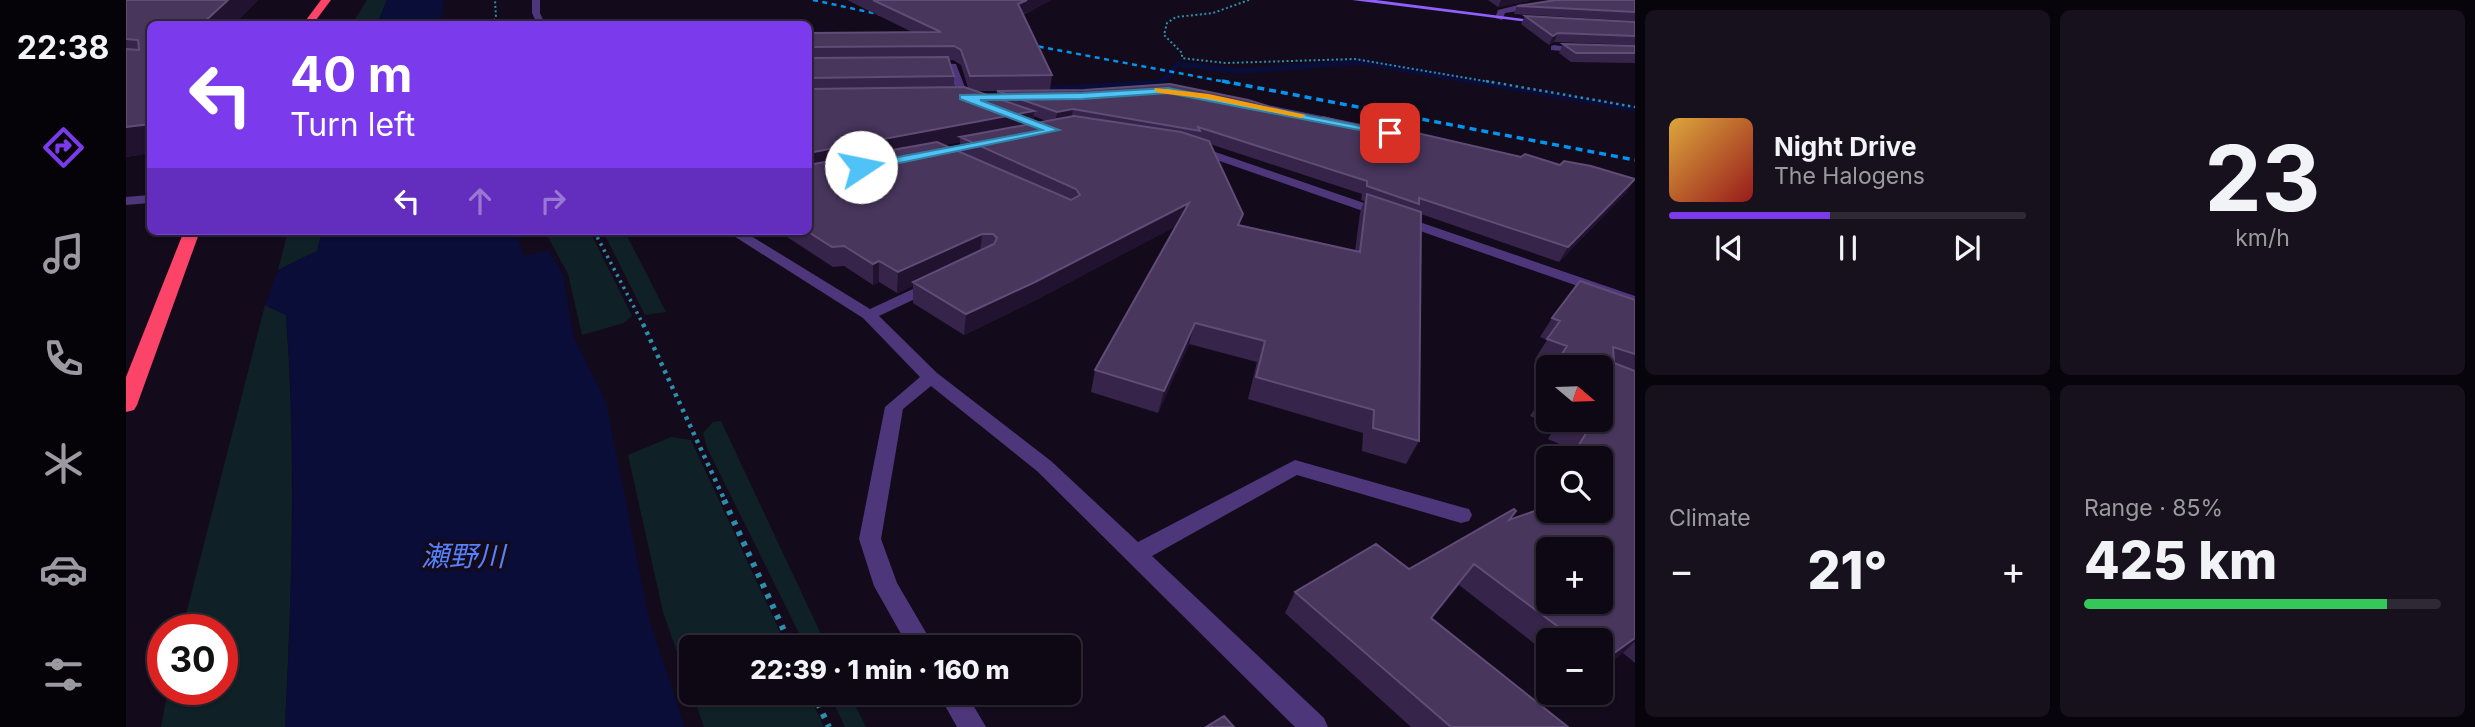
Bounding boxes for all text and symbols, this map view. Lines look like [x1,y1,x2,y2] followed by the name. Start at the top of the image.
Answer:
[17,28,109,67] text: 22:38
[290,45,413,104] text: 40 m
[175,49,266,140] icon: left
[1360,103,1420,163] pin
[290,105,415,144] text: Turn left
[1371,114,1409,152] icon: arrive
[39,123,88,172] icon: directions
[2204,123,2321,233] text: 23
[824,130,898,204] position arrow
[1774,131,1916,162] text: Night Drive
[1774,162,1925,190] text: The Halogens
[388,182,426,220] icon: left
[461,182,499,220] icon: ahead
[534,182,572,220] icon: right
[2235,224,2290,252] text: km/h
[39,229,88,278] icon: music
[1710,229,1748,267] icon: previous
[1829,229,1867,267] icon: pause
[1948,229,1986,267] icon: next
[39,334,88,383] icon: phone
[1536,355,1614,432] north arrow
[1536,355,1613,705] map controls
[39,439,88,488] icon: climate
[1536,446,1613,523] button: search
[2084,494,2223,522] text: Range · 85%
[1669,504,1751,532] text: Climate
[2084,529,2277,592] text: 425 km
[1536,537,1613,614] button: +
[421,539,508,573] water label: 瀬野川
[1807,539,1888,602] text: 21°
[39,545,88,594] icon: car
[1669,547,1694,593] text: −
[2001,547,2026,593] text: +
[147,614,238,705] speed limit sign: 30
[1536,628,1613,705] button: −
[39,650,88,699] icon: filters
[750,654,1010,685] text: 22:39 · 1 min · 160 m

